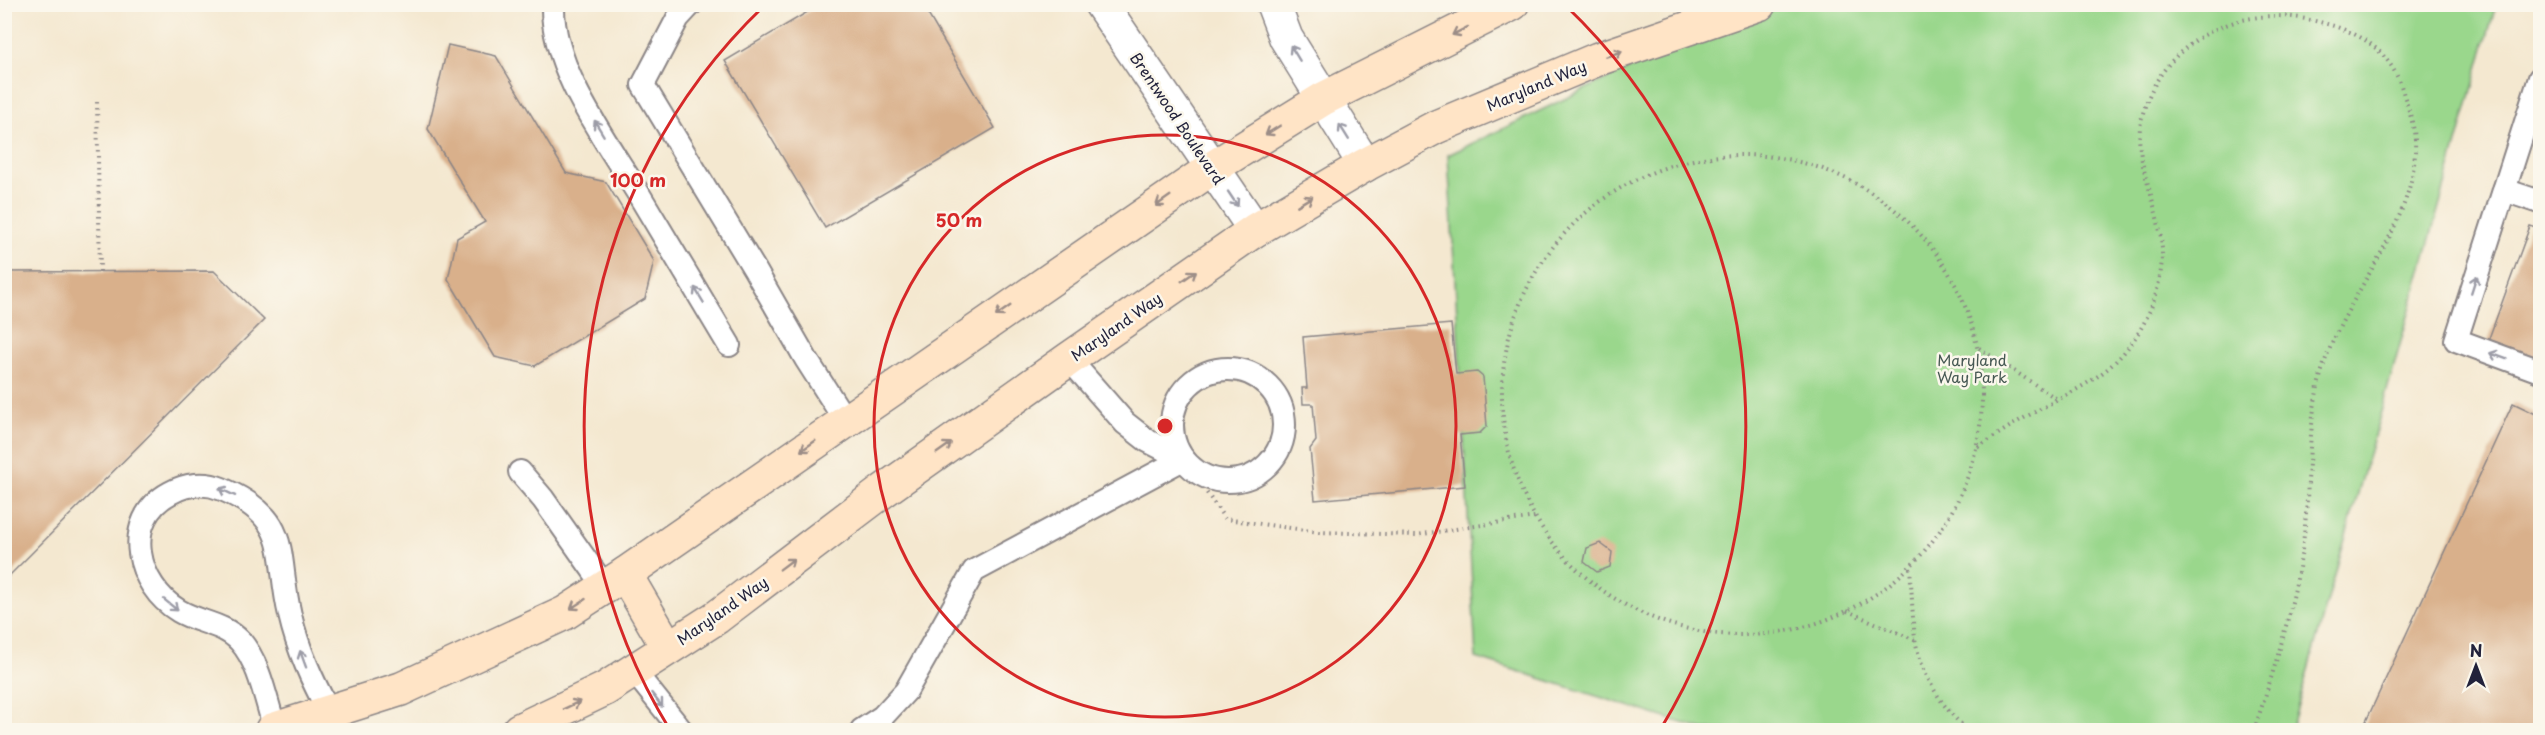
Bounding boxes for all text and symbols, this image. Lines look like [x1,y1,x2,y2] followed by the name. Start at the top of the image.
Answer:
[1451,25,1469,37] one-way arrow
[1289,45,1301,62] one-way arrow
[1125,47,1231,189] street label: Brentwood Boulevard
[1604,48,1623,59] one-way arrow
[1482,54,1590,116] street label: Maryland Way
[592,120,604,137] one-way arrow
[1265,124,1282,136] one-way arrow
[1338,124,1350,141] one-way arrow
[610,166,666,193] text: 100 m
[1227,191,1239,207] one-way arrow
[1296,194,1313,206] one-way arrow
[1156,195,1172,207] one-way arrow
[936,206,982,233] text: 50 m
[1181,270,1197,282] one-way arrow
[2469,275,2480,294] one-way arrow
[1066,286,1166,366] street label: Maryland Way
[693,287,705,304] one-way arrow
[995,305,1011,317] one-way arrow
[1937,348,2007,388] park label: Maryland Way Park
[2489,349,2508,360] one-way arrow
[1155,416,1175,436] centre of rings
[800,440,817,452] one-way arrow
[935,442,951,454] one-way arrow
[219,485,237,497] one-way arrow
[778,557,794,570] one-way arrow
[672,570,772,650] street label: Maryland Way
[163,598,179,611] one-way arrow
[570,598,587,610] one-way arrow
[2446,636,2506,696] north arrow
[2470,638,2482,662] text: N
[297,650,308,669] one-way arrow
[651,692,664,708] one-way arrow
[562,699,580,710] one-way arrow

